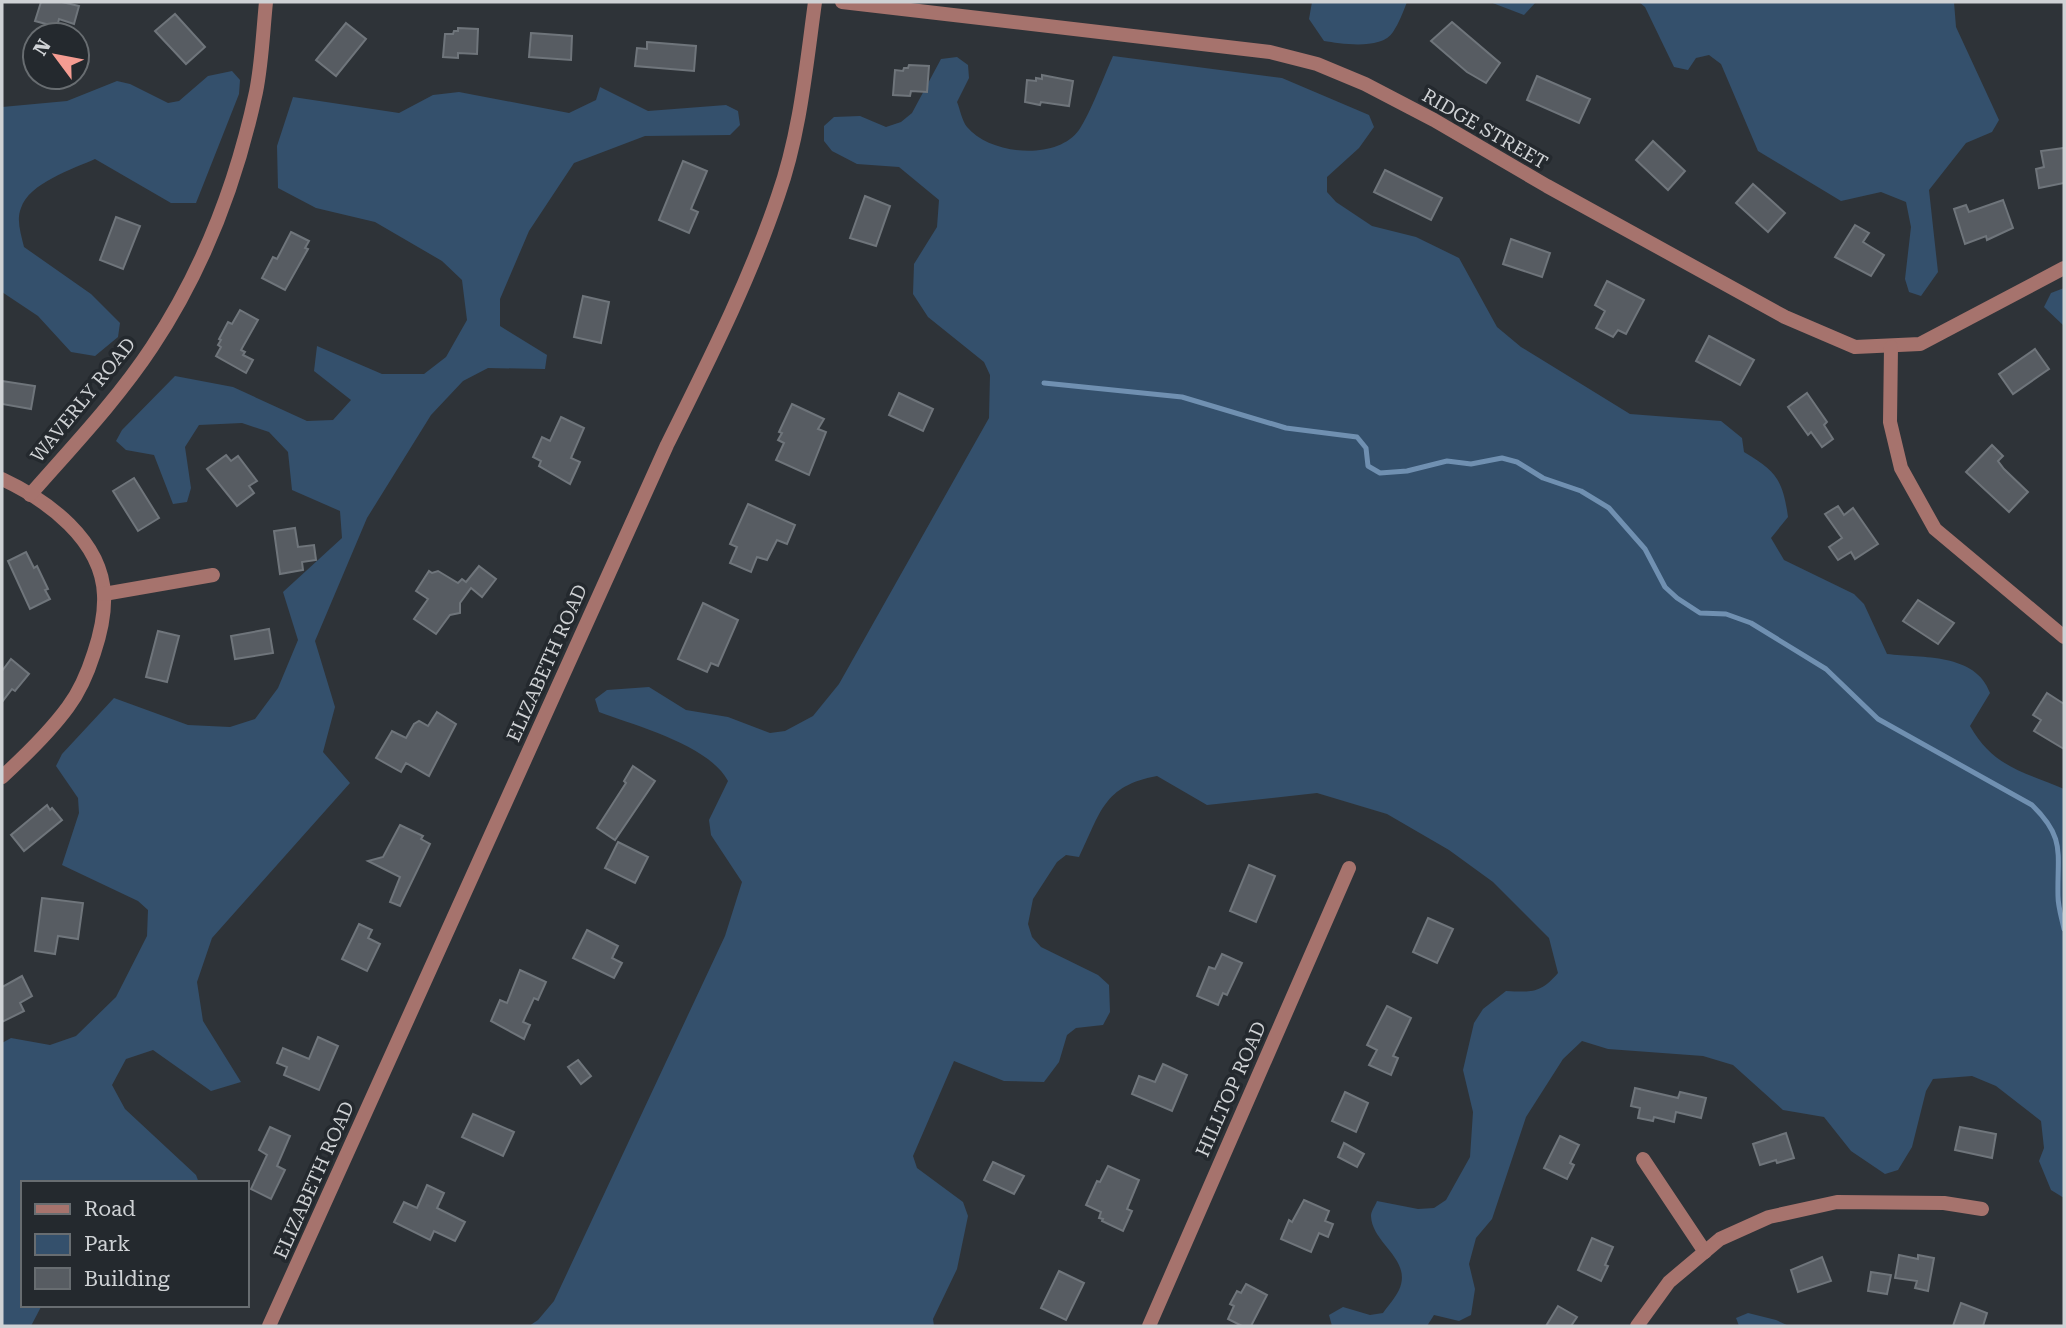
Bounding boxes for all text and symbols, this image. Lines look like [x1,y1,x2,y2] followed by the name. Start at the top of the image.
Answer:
[21,21,91,91] north arrow
[28,35,56,60] text: N
[1418,84,1552,174] street label: RIDGE STREET
[26,333,140,467] street label: WAVERLY ROAD
[502,581,592,745] street label: ELIZABETH ROAD
[1191,1018,1271,1160] street label: HILLTOP ROAD
[269,1098,359,1262] street label: ELIZABETH ROAD
[21,1181,248,1307] legend
[84,1197,136,1221] text: Road
[84,1232,130,1256] text: Park
[84,1267,170,1291] text: Building

